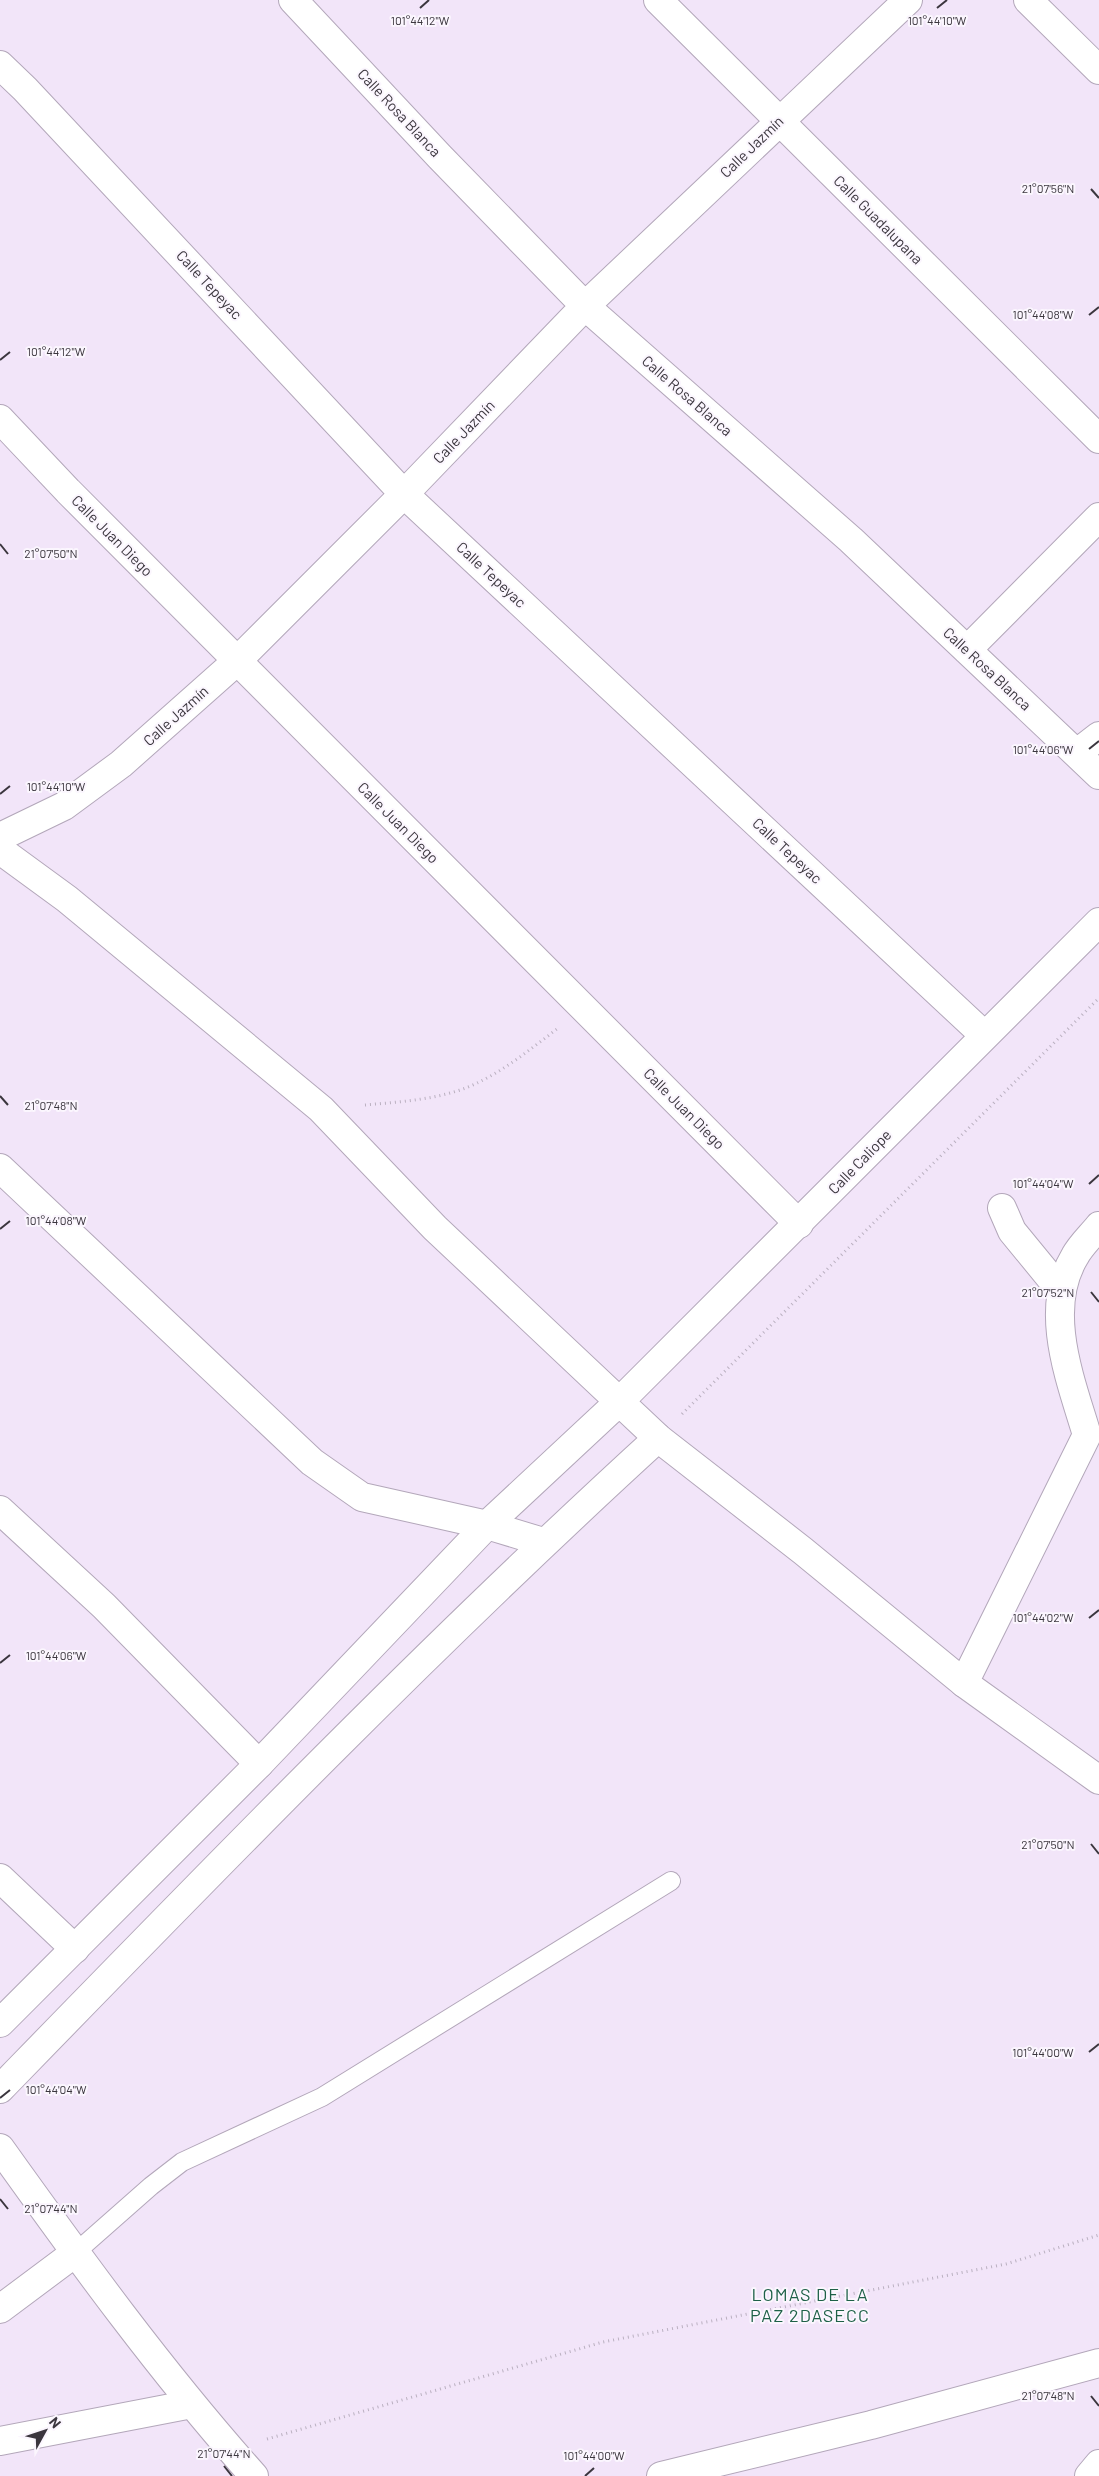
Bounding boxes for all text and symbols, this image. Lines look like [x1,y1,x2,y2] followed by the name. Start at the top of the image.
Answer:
[391,13,450,27] text: 101°44'12"W
[908,13,967,27] text: 101°44'10"W
[354,65,445,160] street label: Calle Rosa Blanca
[716,112,787,181] street label: Calle Jazmín
[830,171,927,268] street label: Calle Guadalupana
[1022,181,1074,195] text: 21°07'56"N
[173,246,247,323] street label: Calle Tepeyac
[1013,307,1074,321] text: 101°44'08"W
[27,344,86,358] text: 101°44'12"W
[639,351,736,439] street label: Calle Rosa Blanca
[429,396,498,467] street label: Calle Jazmín
[68,491,157,580] street label: Calle Juan Diego
[453,538,530,611] street label: Calle Tepeyac
[24,546,78,560] text: 21°07'50"N
[940,623,1035,714] street label: Calle Rosa Blanca
[139,681,212,749] street label: Calle Jazmín
[1013,742,1074,756] text: 101°44'06"W
[354,778,443,867] street label: Calle Juan Diego
[27,779,86,793] text: 101°44'10"W
[749,814,826,887] street label: Calle Tepeyac
[640,1064,729,1153] street label: Calle Juan Diego
[24,1098,78,1112] text: 21°07'48"N
[824,1125,895,1197] street label: Calle Caliope
[1013,1176,1074,1190] text: 101°44'04"W
[26,1213,87,1227] text: 101°44'08"W
[1022,1285,1074,1299] text: 21°07'52"N
[1013,1610,1074,1624] text: 101°44'02"W
[26,1648,87,1662] text: 101°44'06"W
[1021,1837,1075,1851] text: 21°07'50"N
[1012,2045,1074,2059] text: 101°44'00"W
[26,2082,87,2096] text: 101°44'04"W
[24,2201,78,2215] text: 21°07'44"N
[750,2283,870,2326] district label: LOMAS DE LA PAZ 2DASECC
[1021,2388,1075,2402] text: 21°07'48"N
[20,2406,70,2456] north arrow
[46,2413,65,2431] text: N
[197,2446,251,2460] text: 21°07'44"N
[563,2448,625,2462] text: 101°44'00"W

